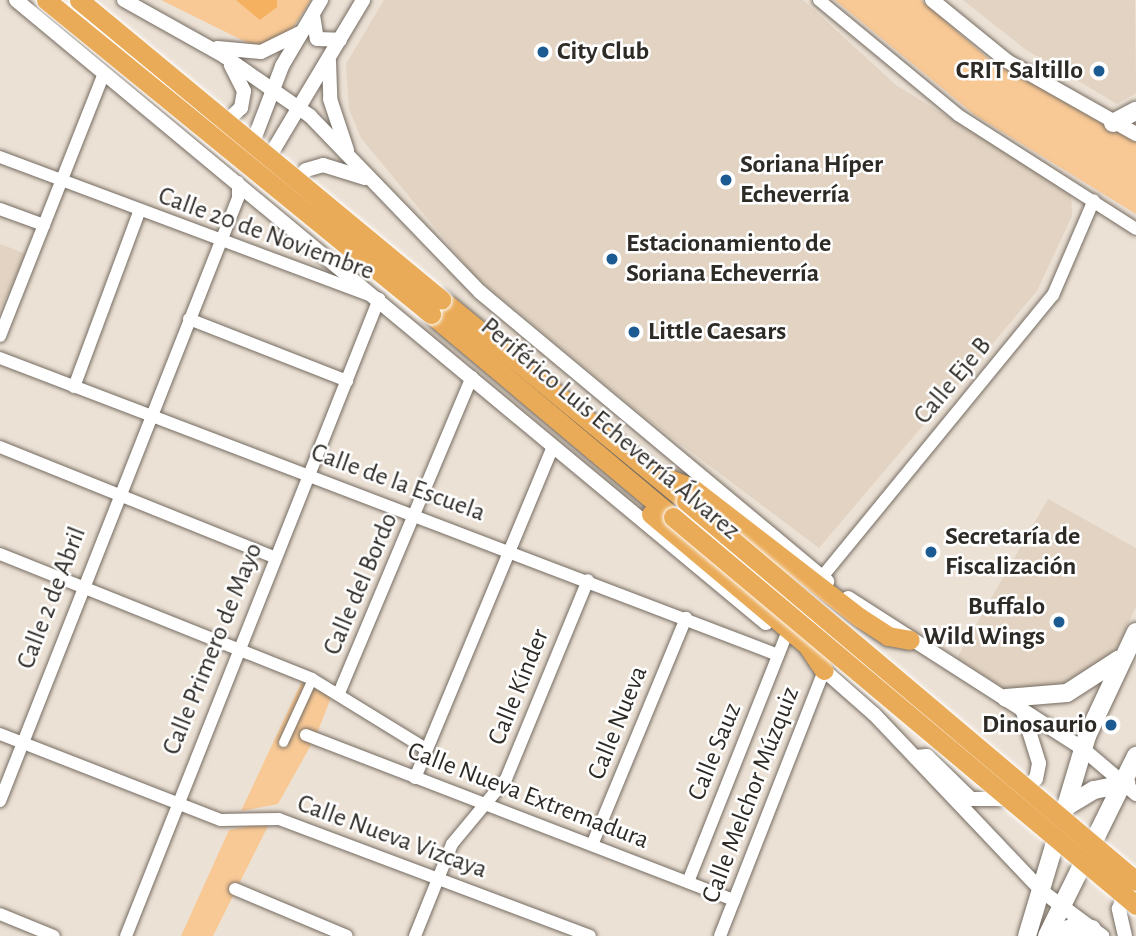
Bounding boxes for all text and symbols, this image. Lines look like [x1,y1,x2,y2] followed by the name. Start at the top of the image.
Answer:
[557,36,649,68] place label: City Club
[535,44,551,60] marker: City Club
[956,55,1083,87] place label: CRIT Saltillo
[1089,61,1109,81] marker: CRIT Saltillo
[740,149,883,210] place label: Soriana Híper Echeverría
[718,172,734,188] marker: Soriana Híper Echeverría
[154,180,378,288] street label: Calle 20 de Noviembre
[626,228,831,290] place label: Estacionamiento de Soriana Echeverría
[604,251,620,267] marker: Estacionamiento de Soriana Echeverría
[474,311,746,547] street label: Periférico Luis Echeverría Álvarez
[648,316,786,348] place label: Little Caesars
[626,324,642,340] marker: Little Caesars
[908,331,998,431] street label: Calle Eje B
[307,437,489,529] street label: Calle de la Escuela
[317,508,405,660] street label: Calle del Bordo
[945,521,1080,582] place label: Secretaría de Fiscalización
[11,523,93,673] street label: Calle 2 de Abril
[156,538,270,760] street label: Calle Primero de Mayo
[923,544,939,560] marker: Secretaría de Fiscalización
[923,591,1045,652] place label: Buffalo Wild Wings
[1051,614,1067,630] marker: Buffalo Wild Wings
[482,624,556,750] street label: Calle Kínder
[581,662,655,784] street label: Calle Nueva
[695,683,807,907] street label: Calle Melchor Múzquiz
[681,699,749,805] street label: Calle Sauz
[982,709,1097,741] place label: Dinosaurio
[1103,717,1119,733] marker: Dinosaurio
[403,736,653,856] street label: Calle Nueva Extremadura
[293,788,491,886] street label: Calle Nueva Vizcaya

